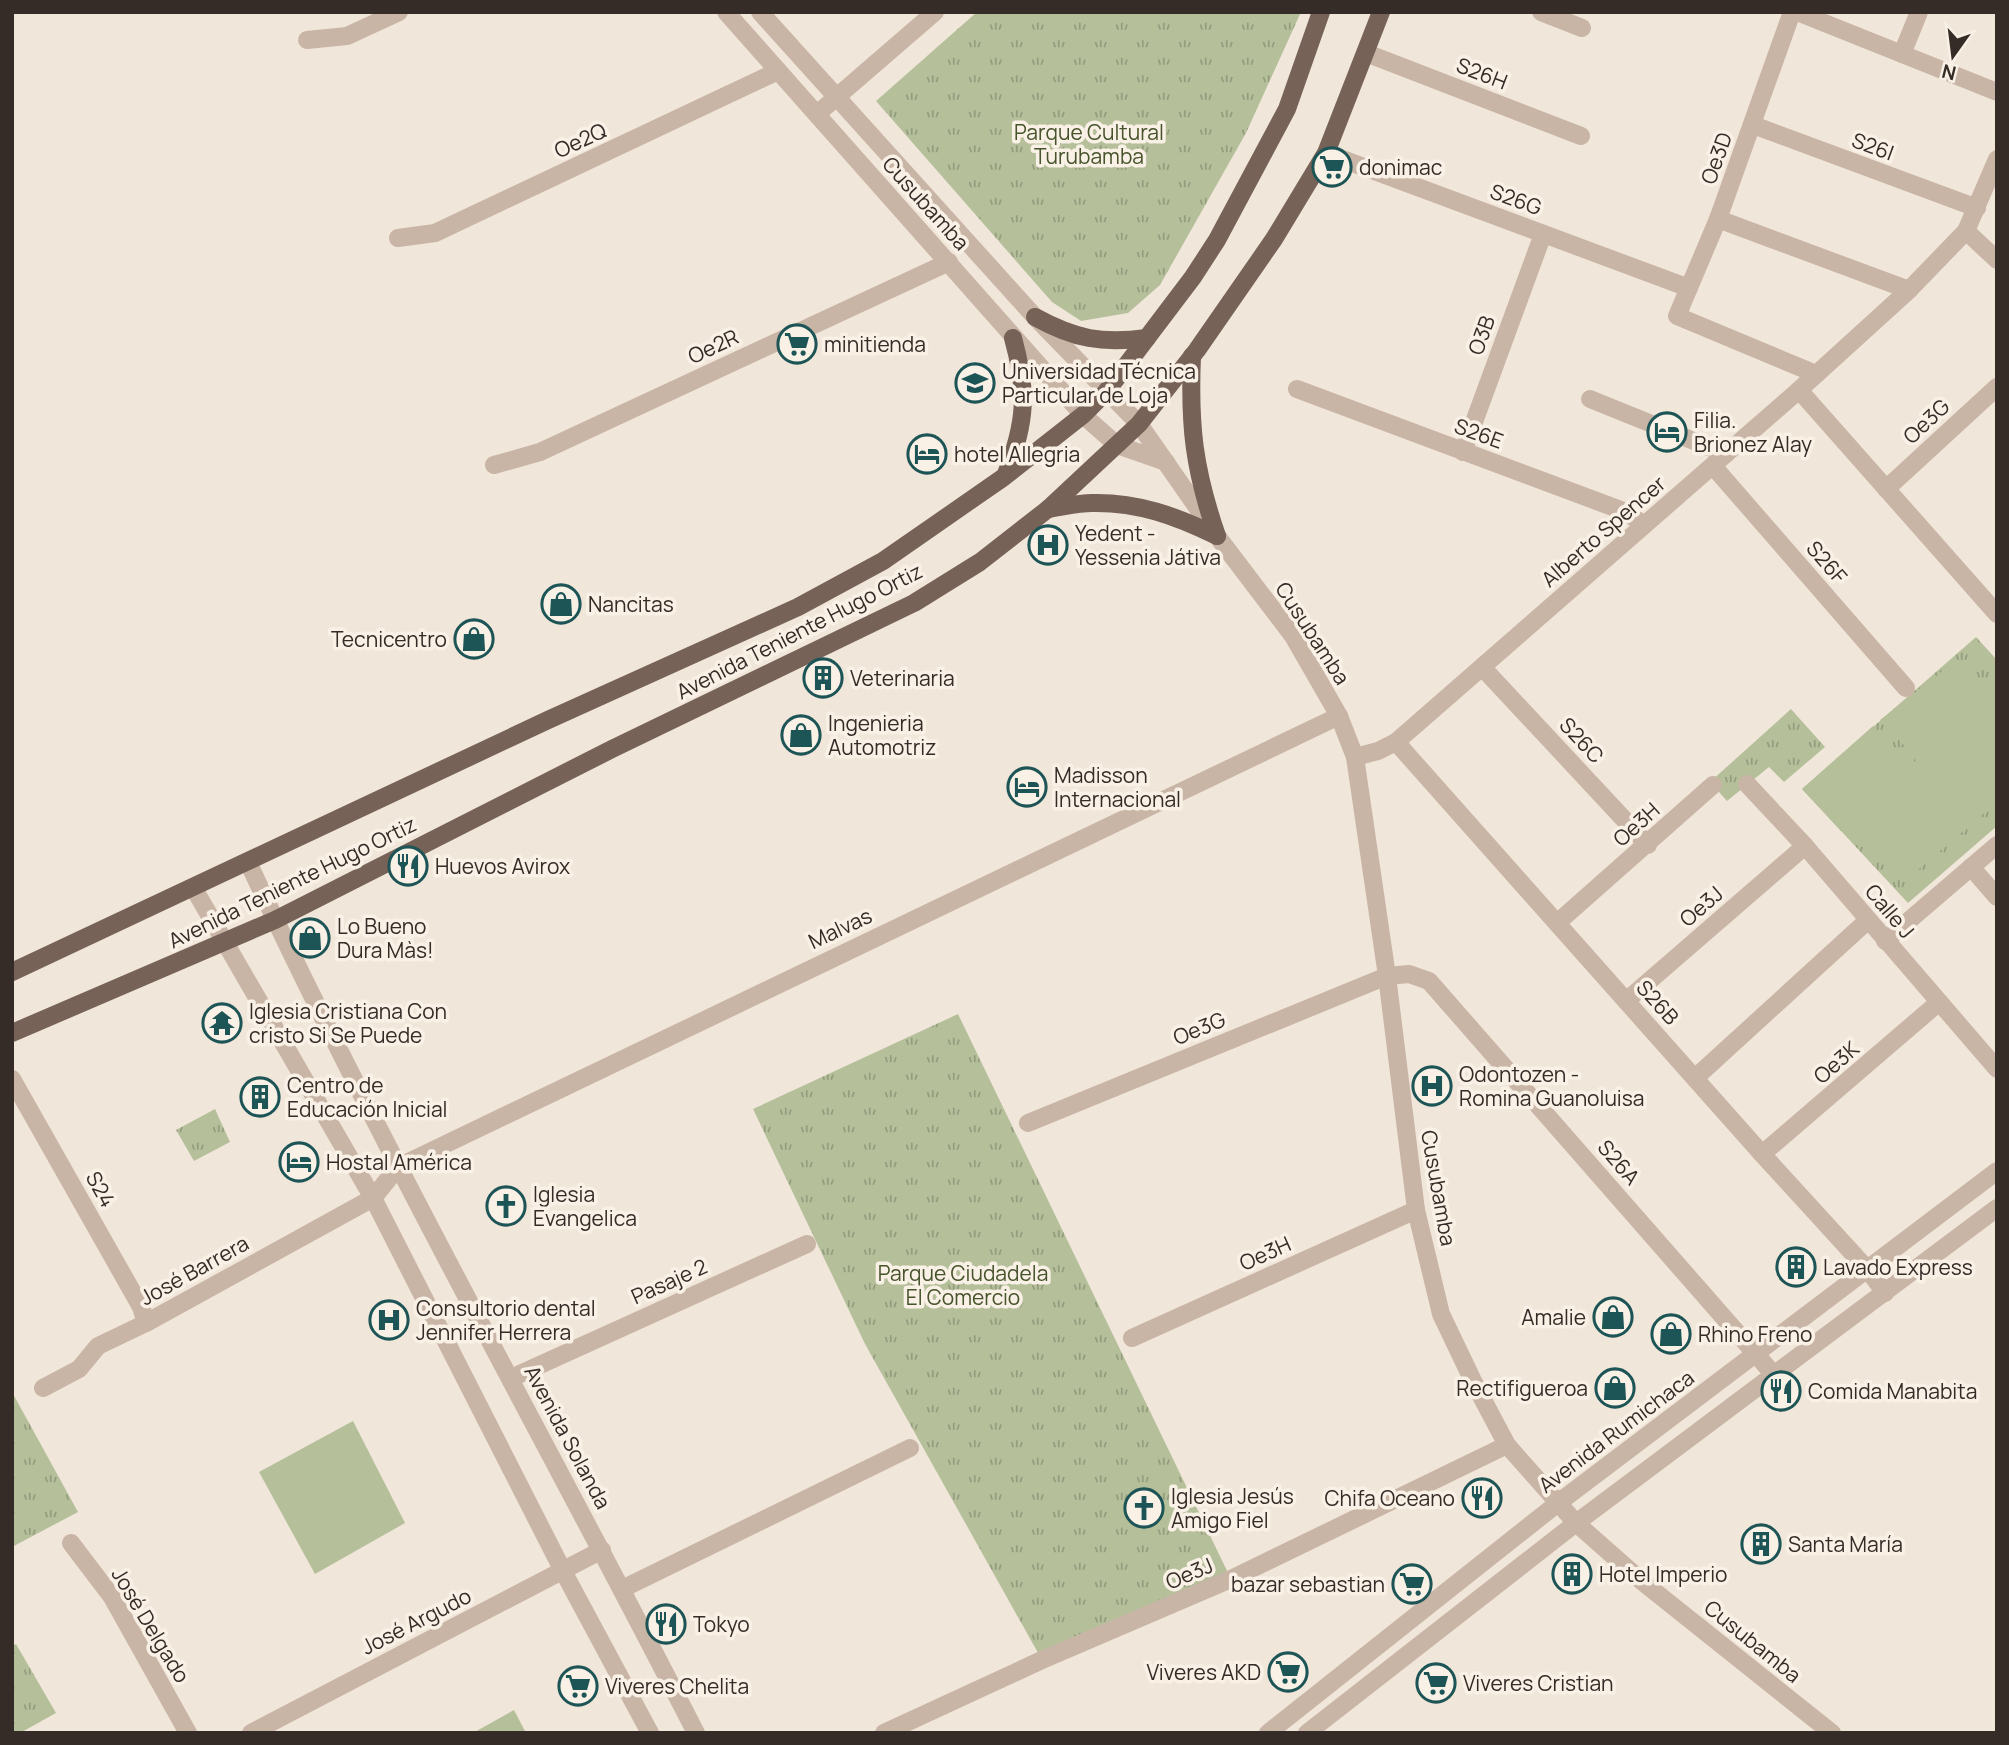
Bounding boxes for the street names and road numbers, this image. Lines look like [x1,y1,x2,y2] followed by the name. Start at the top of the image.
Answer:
[1453,51,1511,95] street label: S26H
[549,116,611,164] street label: Oe2Q
[1848,126,1898,166] street label: S26I
[1694,128,1738,188] street label: Oe3D
[876,150,976,256] street label: Cusubamba
[1486,177,1546,221] street label: S26G
[1461,311,1501,358] street label: O3B
[683,322,743,370] street label: Oe2R
[1897,392,1955,450] street label: Oe3G
[1451,411,1507,455] street label: S26E
[1535,469,1671,593] street label: Alberto Spencer
[1801,535,1854,590] street label: S26F
[671,557,927,705] street label: Avenida Teniente Hugo Ortiz
[1269,576,1357,690] street label: Cusubamba
[1554,711,1610,769] street label: S26C
[1607,796,1665,852] street label: Oe3H
[163,810,421,954] street label: Avenida Teniente Hugo Ortiz
[1859,878,1921,944] street label: Calle J
[1673,879,1729,933] street label: Oe3J
[804,901,876,955] street label: Malvas
[1631,974,1685,1030] street label: S26B
[1169,1005,1229,1051] street label: Oe3G
[1807,1034,1865,1089] street label: Oe3K
[1415,1128,1463,1248] street label: Cusubamba
[1592,1133,1646,1191] street label: S26A
[80,1166,122,1212] street label: S24
[135,1229,253,1311] street label: José Barrera
[1235,1229,1295,1277] street label: Oe3H
[627,1252,711,1310] street label: Pasaje 2
[518,1360,618,1514] street label: Avenida Solanda
[1533,1363,1699,1499] street label: Avenida Rumichaca
[1161,1551,1217,1595] street label: Oe3J
[106,1562,196,1688] street label: José Delgado
[356,1581,476,1661] street label: José Argudo
[1699,1593,1807,1689] street label: Cusubamba

